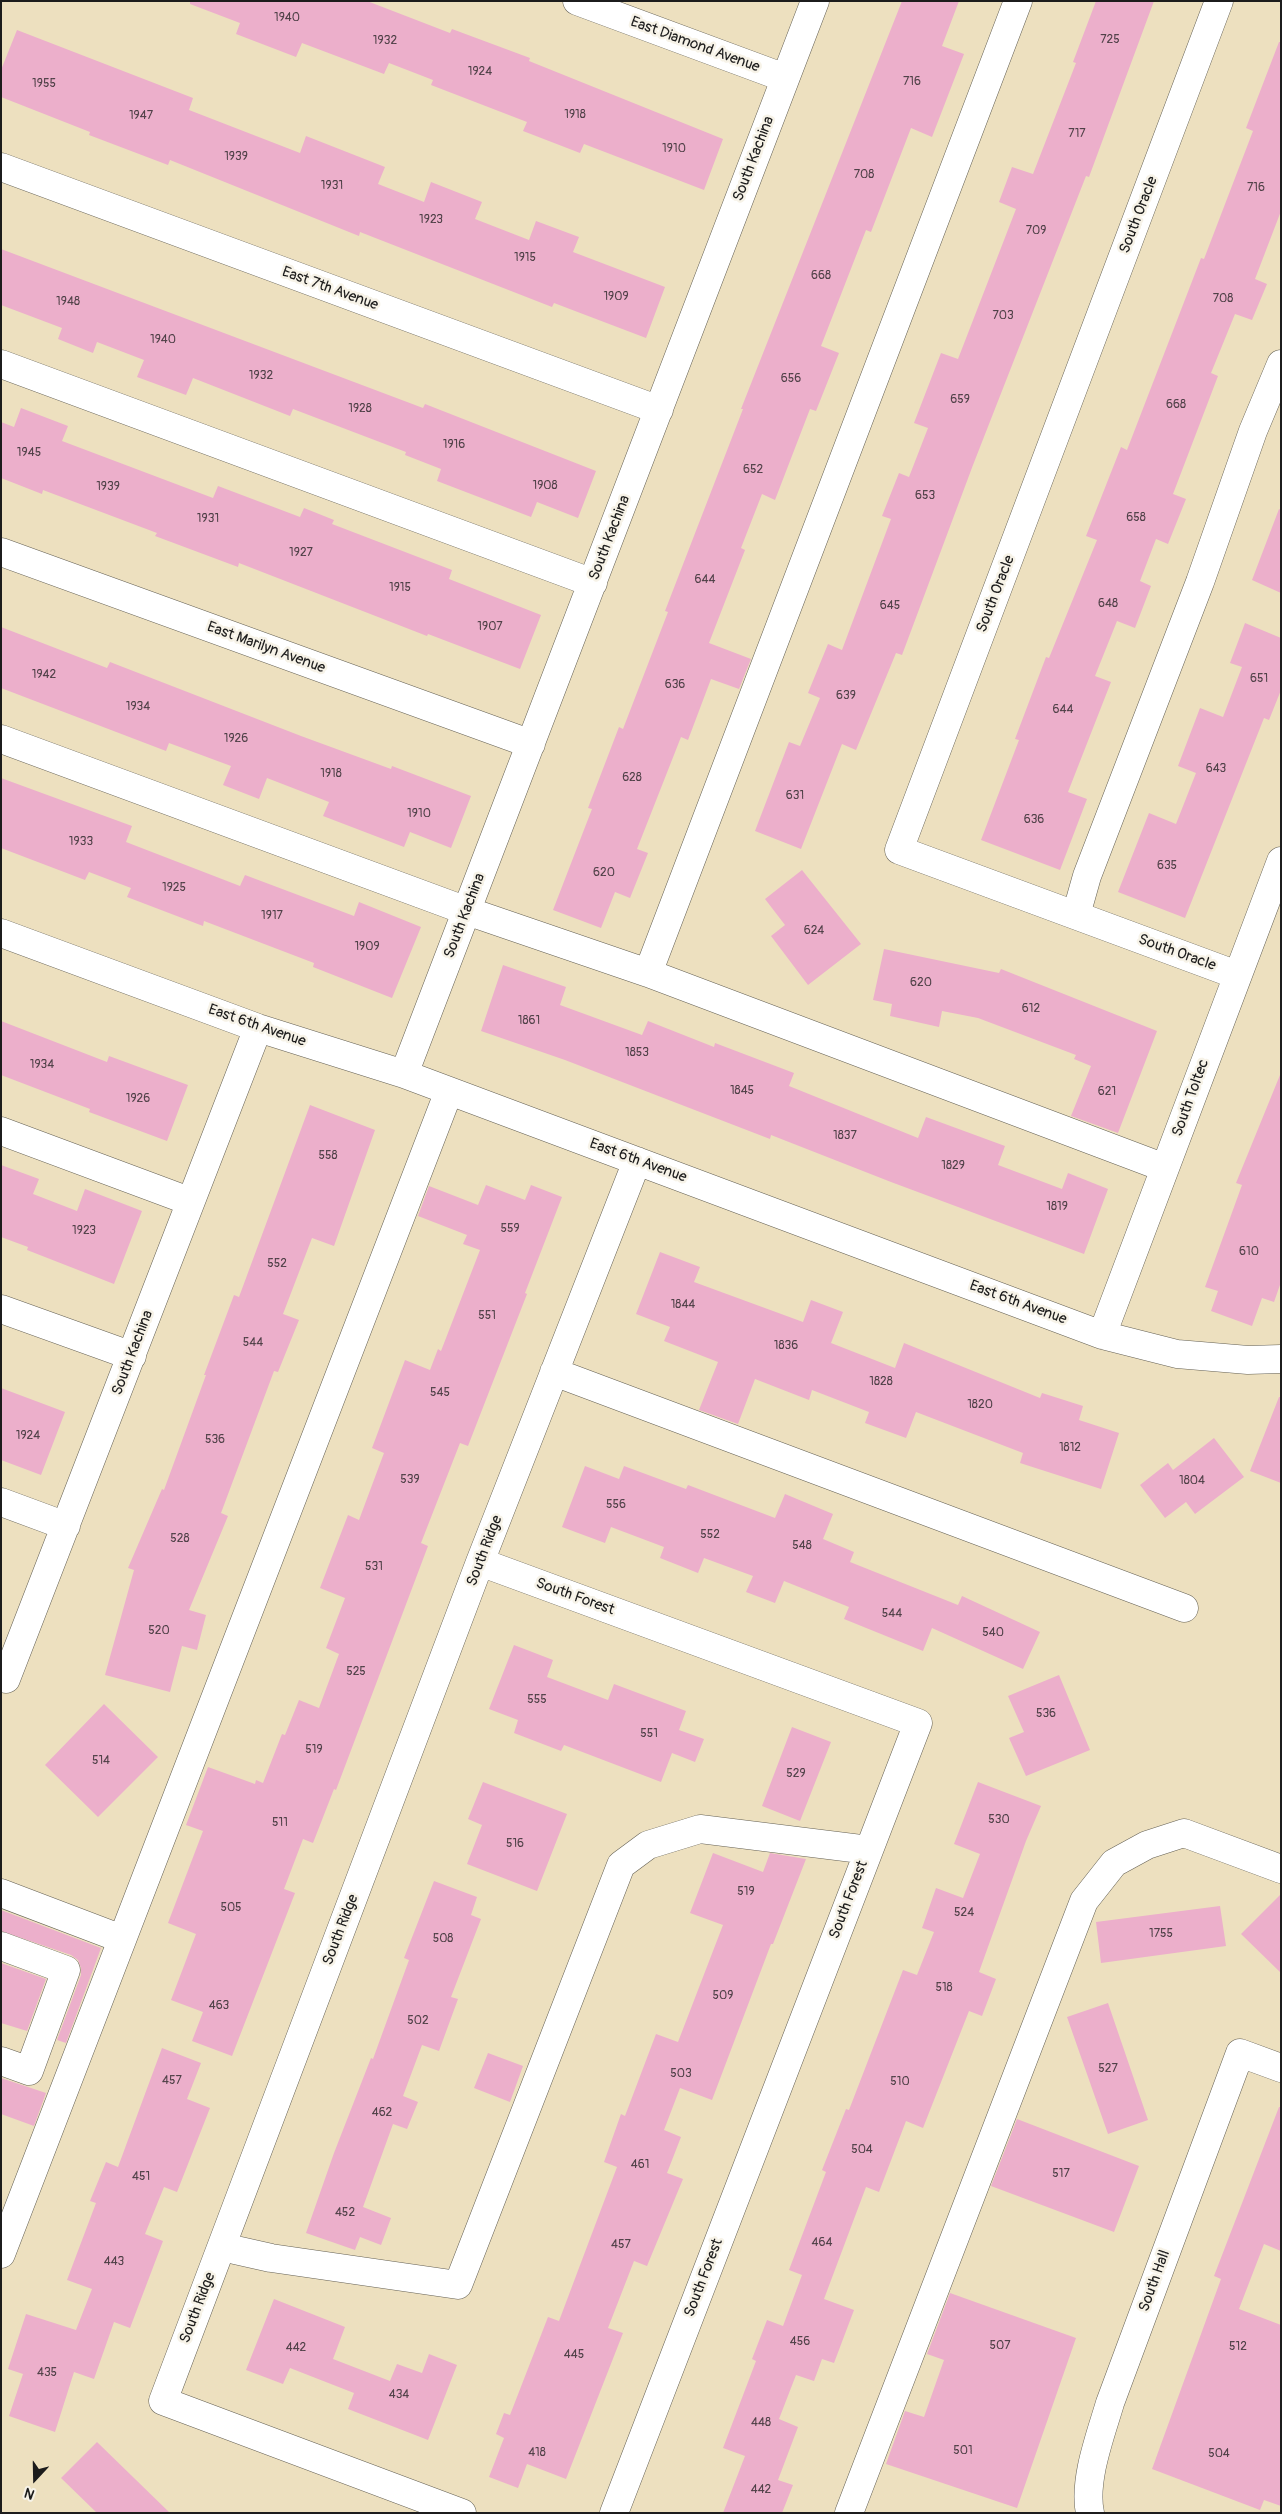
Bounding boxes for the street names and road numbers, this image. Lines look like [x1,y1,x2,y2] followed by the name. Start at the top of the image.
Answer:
[628,13,762,77] street label: East Diamond Avenue
[730,114,778,204] street label: South Kachina
[1116,174,1162,256] street label: South Oracle
[279,263,381,315] street label: East 7th Avenue
[586,493,634,583] street label: South Kachina
[973,553,1019,635] street label: South Oracle
[204,618,328,678] street label: East Marilyn Avenue
[441,871,489,961] street label: South Kachina
[1136,931,1218,975] street label: South Oracle
[206,1001,308,1051] street label: East 6th Avenue
[1169,1057,1213,1139] street label: South Toltec
[587,1135,689,1187] street label: East 6th Avenue
[967,1277,1069,1329] street label: East 6th Avenue
[109,1308,157,1398] street label: South Kachina
[463,1513,507,1589] street label: South Ridge
[533,1574,617,1620] street label: South Forest
[826,1858,872,1942] street label: South Forest
[319,1892,363,1968] street label: South Ridge
[681,2236,727,2320] street label: South Forest
[1136,2248,1174,2314] street label: South Hall
[176,2270,220,2346] street label: South Ridge

